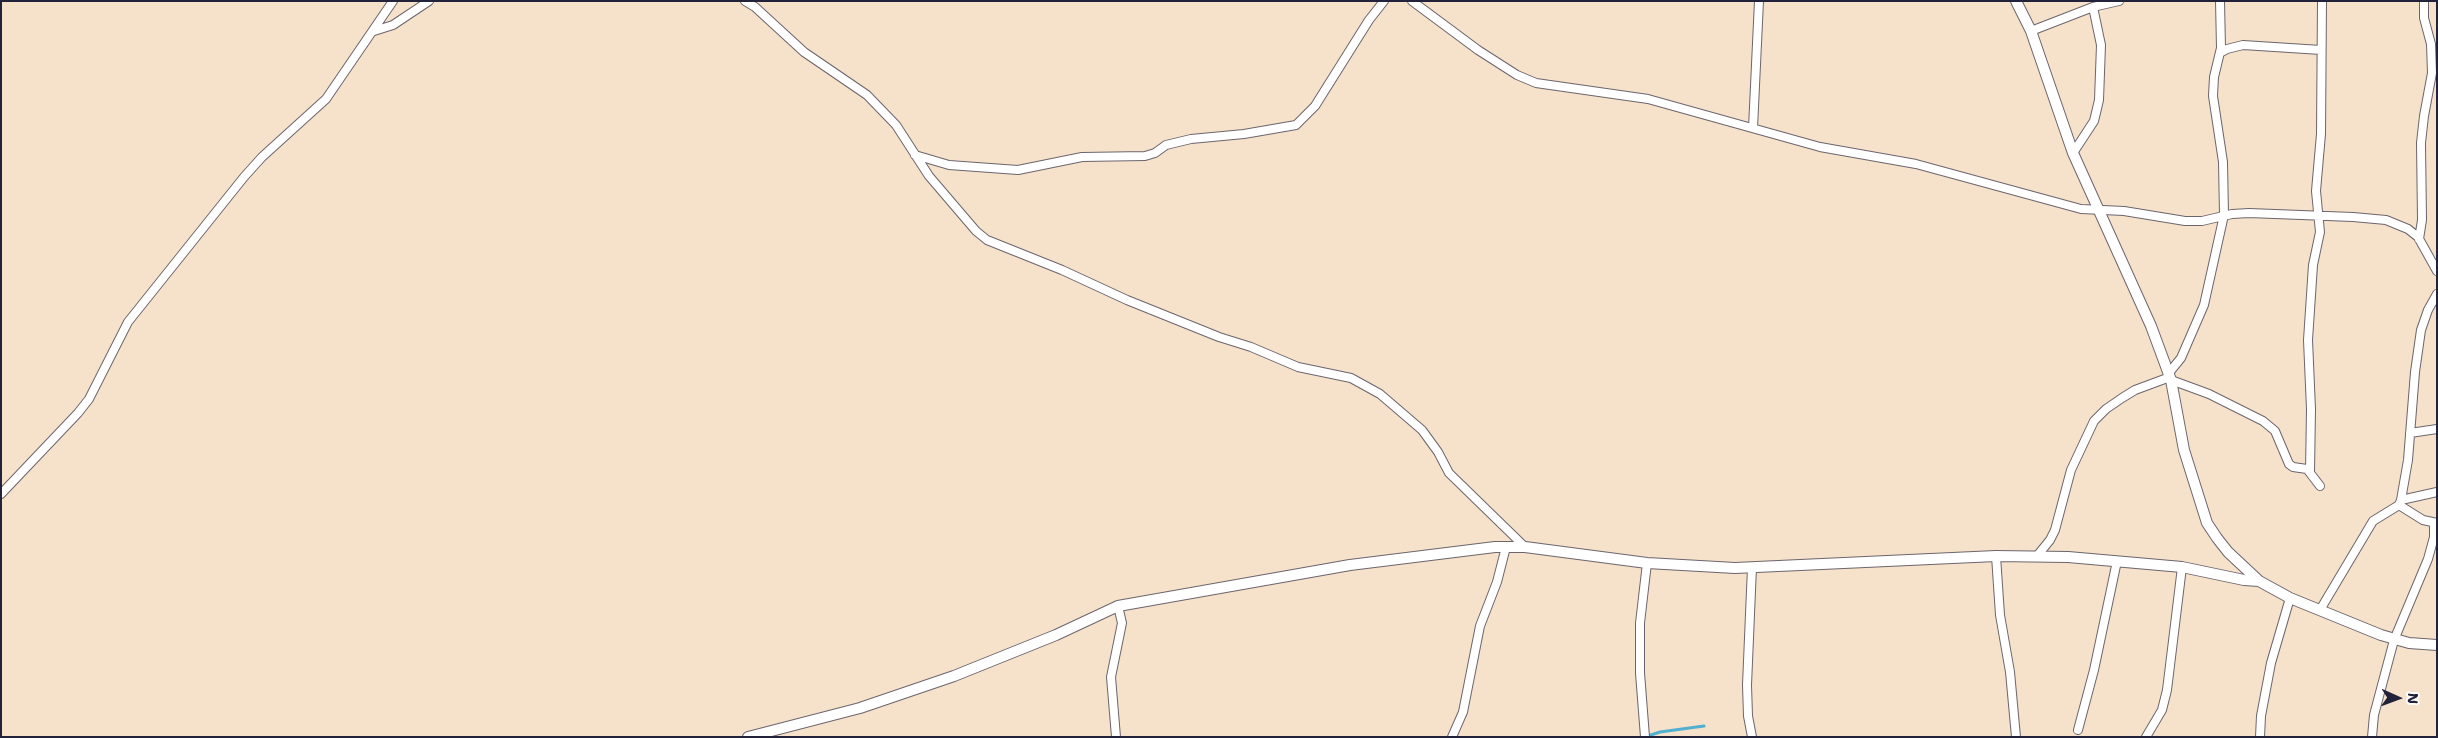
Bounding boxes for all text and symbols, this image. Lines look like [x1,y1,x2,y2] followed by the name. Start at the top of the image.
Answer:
[2373,673,2423,723] north arrow
[2404,693,2422,704] text: N

